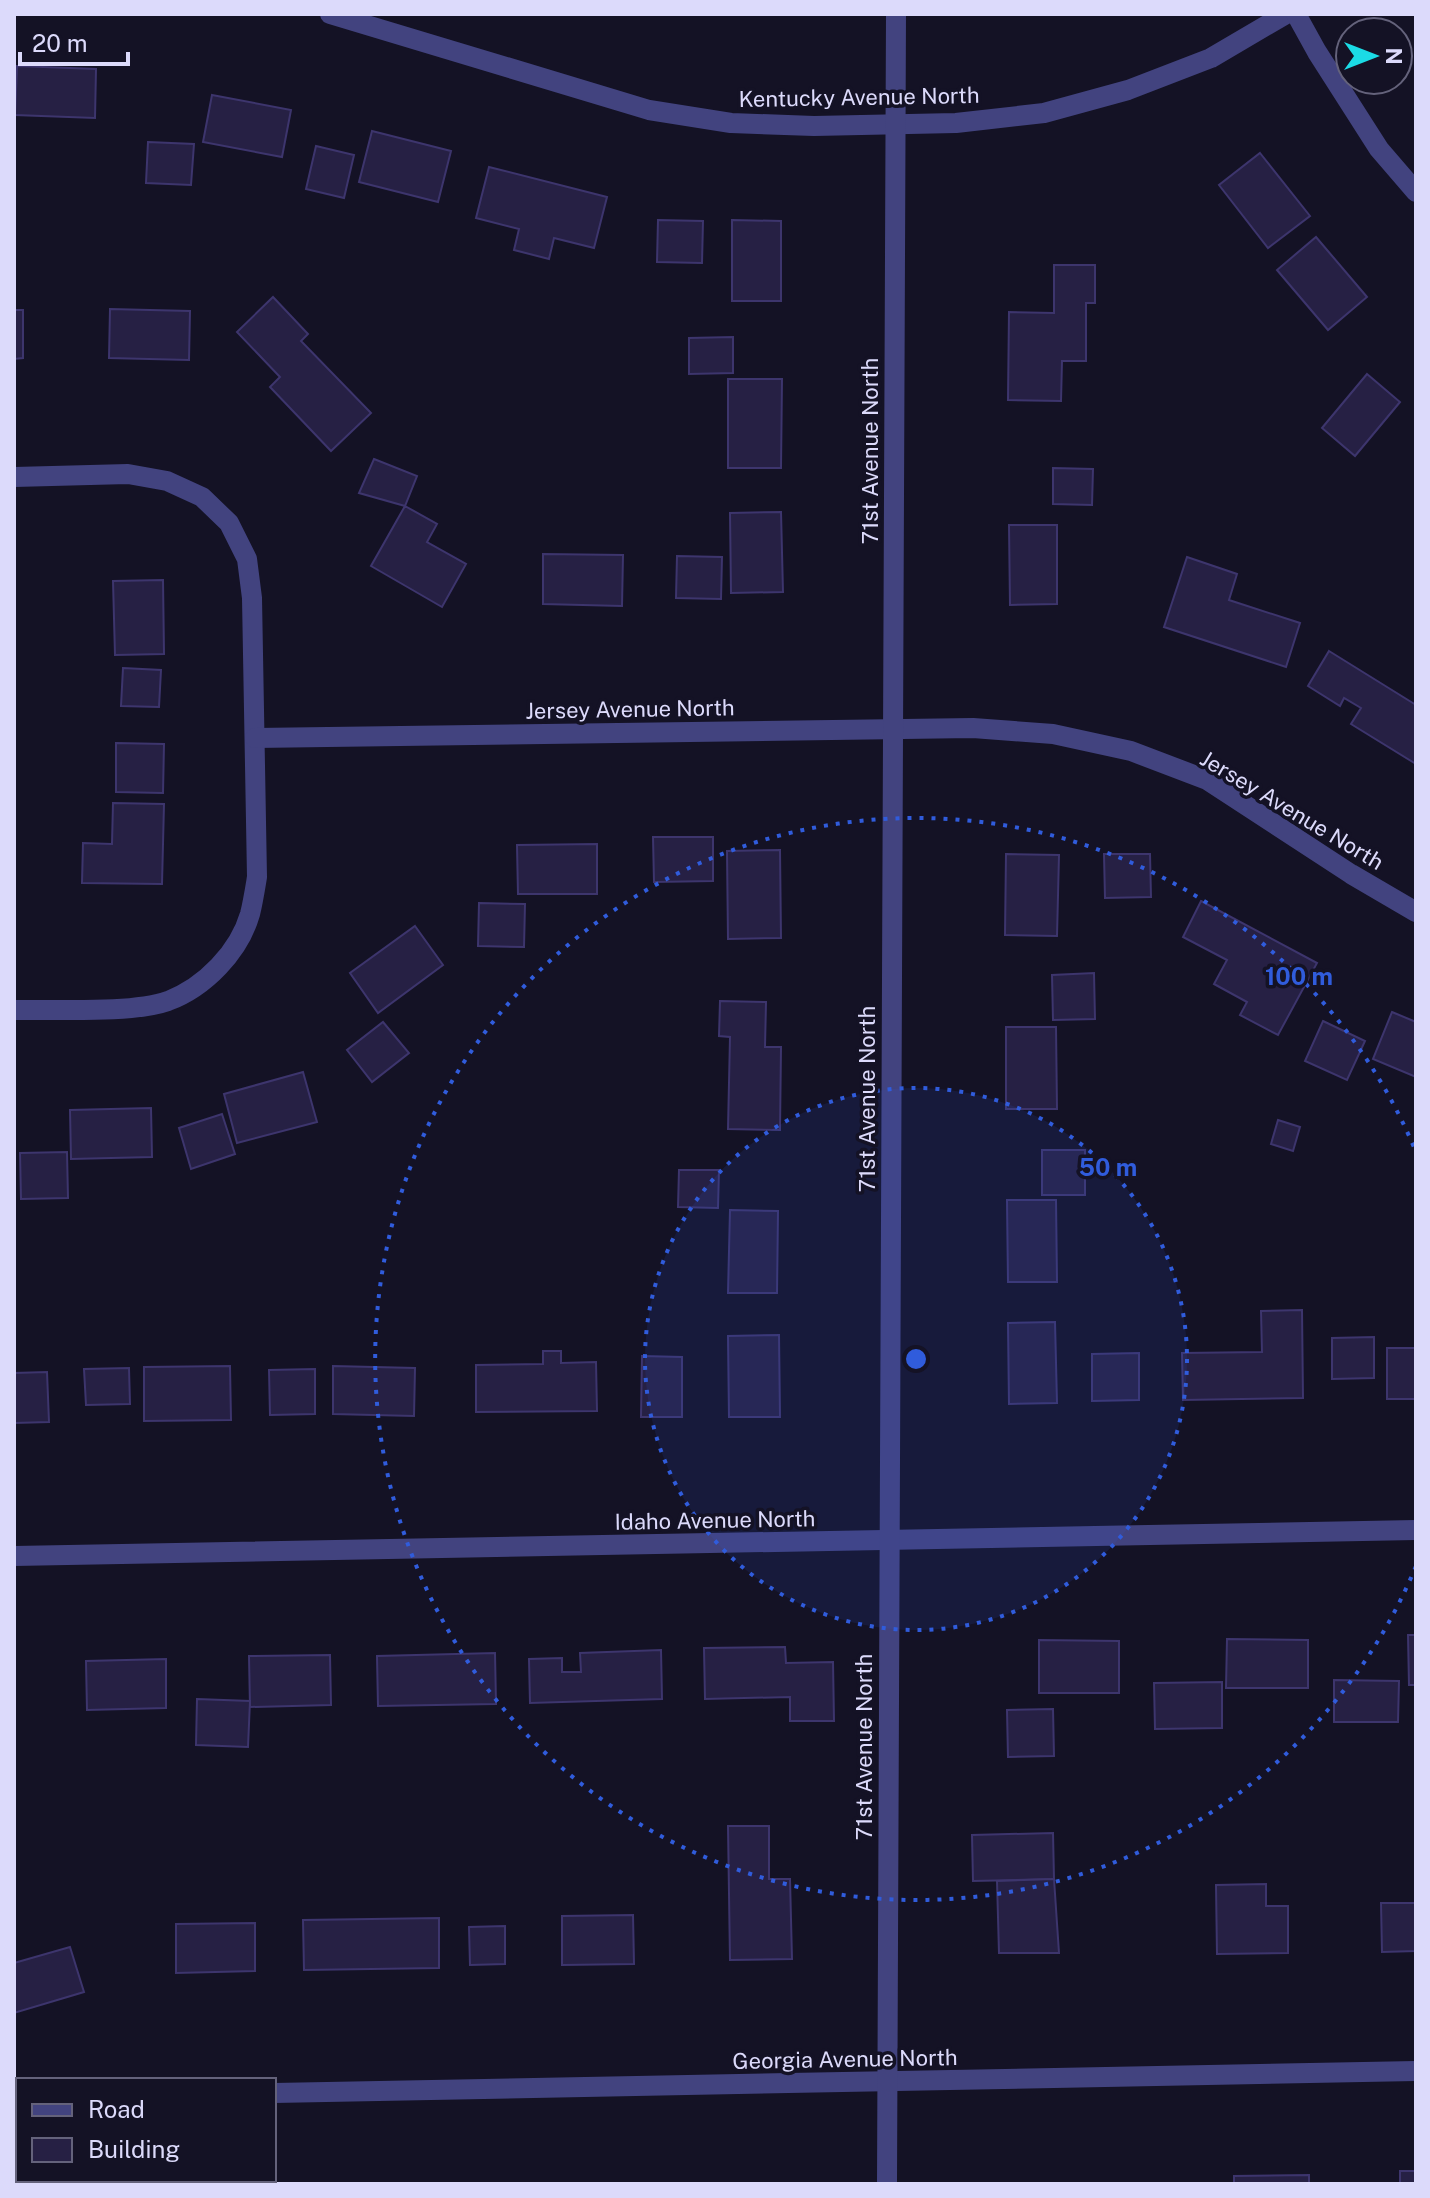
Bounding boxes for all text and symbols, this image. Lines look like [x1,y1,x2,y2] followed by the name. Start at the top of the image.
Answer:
[20,16,128,66] scale bar
[1334,16,1414,96] north arrow
[32,29,88,57] text: 20 m
[1381,47,1407,65] text: N
[738,82,980,112] street label: Kentucky Avenue North
[857,358,883,544] street label: 71st Avenue North
[525,694,735,724] street label: Jersey Avenue North
[1196,745,1388,875] street label: Jersey Avenue North
[1265,962,1333,990] text: 100 m
[854,1006,880,1192] street label: 71st Avenue North
[1079,1153,1137,1181] text: 50 m
[902,1345,930,1373] centre of rings
[614,1505,816,1535] street label: Idaho Avenue North
[851,1654,877,1840] street label: 71st Avenue North
[732,2044,958,2074] street label: Georgia Avenue North
[16,2078,276,2182] legend
[88,2095,145,2123] text: Road
[88,2135,180,2163] text: Building

